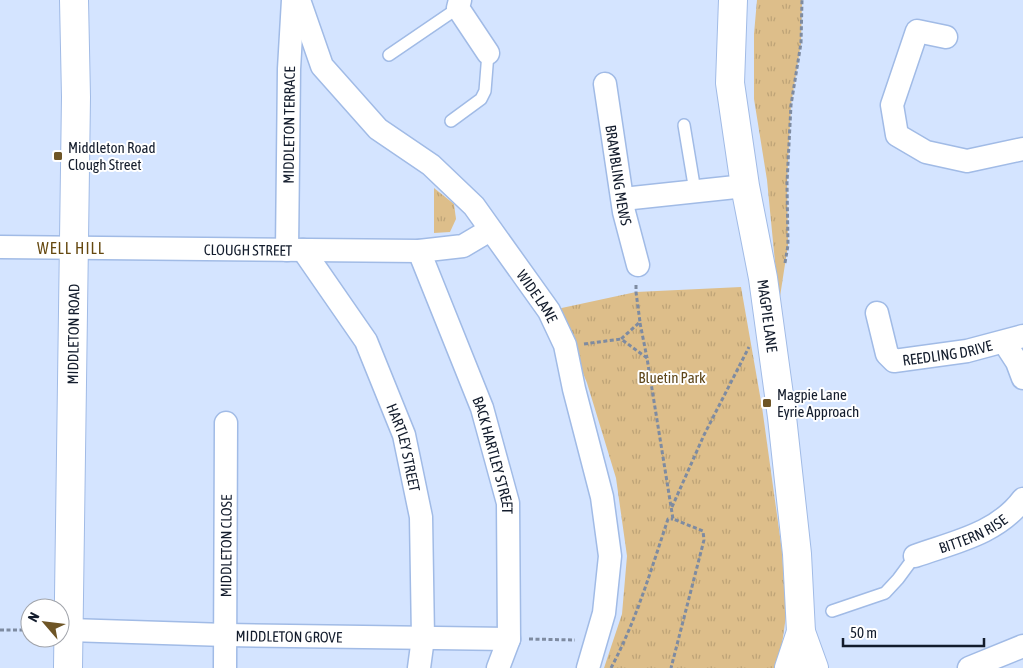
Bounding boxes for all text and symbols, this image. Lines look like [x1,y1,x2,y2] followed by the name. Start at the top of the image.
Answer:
[279,66,298,184] street label: MIDDLETON TERRACE
[603,124,636,227] street label: BRAMBLING MEWS
[68,139,156,173] place label: Middleton Road Clough Street
[52,150,64,162] marker: Middleton Road Clough Street
[37,239,105,257] district label: WELL HILL
[204,240,293,258] street label: CLOUGH STREET
[514,266,562,325] street label: WIDE LANE
[755,278,782,354] street label: MAGPIE LANE
[63,284,82,385] street label: MIDDLETON ROAD
[901,336,994,368] street label: REEDLING DRIVE
[638,369,706,386] park label: Bluetin Park
[777,386,859,420] place label: Magpie Lane Eyrie Approach
[470,394,517,515] street label: BACK HARTLEY STREET
[761,397,773,409] marker: Magpie Lane Eyrie Approach
[384,401,424,493] street label: HARTLEY STREET
[217,494,234,597] street label: MIDDLETON CLOSE
[937,510,1011,556] street label: BITTERN RISE
[20,598,70,648] north arrow
[25,609,43,624] text: N
[843,616,984,648] scale bar
[850,624,877,641] text: 50 m
[236,627,343,645] street label: MIDDLETON GROVE

